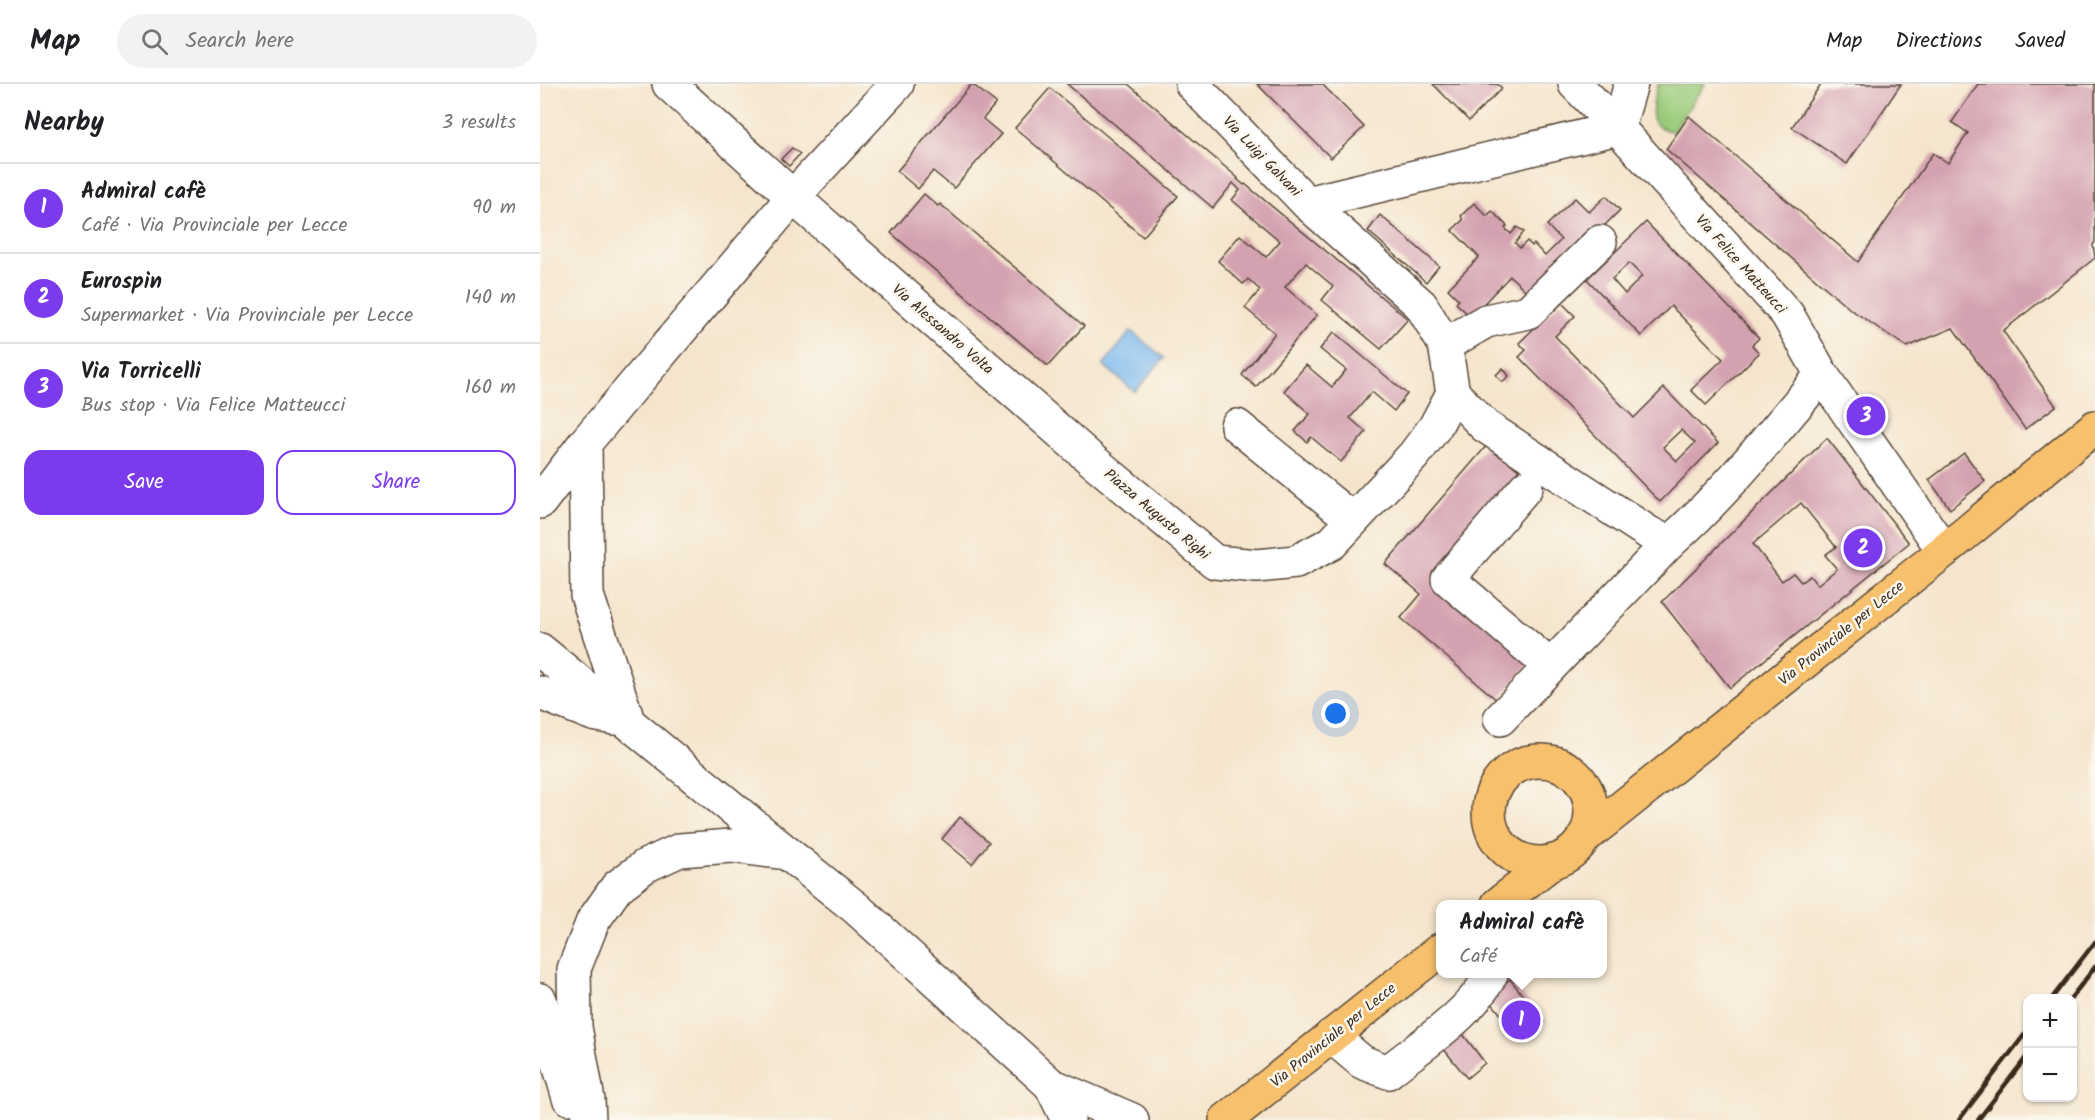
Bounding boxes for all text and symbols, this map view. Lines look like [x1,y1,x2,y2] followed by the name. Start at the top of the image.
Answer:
[117,14,537,68] search box
[30,19,81,64] text: Map
[186,24,294,59] text: Search here
[138,25,171,58] icon: search
[1826,25,1862,58] text: Map
[1895,25,1982,58] text: Directions
[2015,25,2065,58] text: Saved
[24,102,104,144] text: Nearby
[442,107,516,139] text: 3 results
[1216,111,1307,204] street label: Via Luigi Galvani
[81,175,206,210] text: Admiral cafè
[40,192,47,224] text: 1
[472,192,516,224] text: 90 m
[1689,209,1793,321] street label: Via Felice Matteucci
[81,210,348,242] text: Café · Via Provinciale per Lecce
[81,265,162,300] text: Eurospin
[886,279,999,381] street label: Via Alessandro Volta
[38,282,49,314] text: 2
[465,282,516,314] text: 140 m
[81,300,413,332] text: Supermarket · Via Provinciale per Lecce
[81,355,201,390] text: Via Torricelli
[38,372,49,404] text: 3
[465,372,516,404] text: 160 m
[81,390,345,422] text: Bus stop · Via Felice Matteucci
[1846,394,1886,438] pin: 3
[24,450,264,515] button: Save
[276,450,516,515] button: Share
[1098,463,1216,567] street label: Piazza Augusto Righi
[1844,526,1882,570] pin: 2
[1773,575,1910,692] street label: Via Provinciale per Lecce
[1321,699,1350,728] your location
[1436,900,1607,978] popup
[1459,906,1584,941] text: Admiral cafè
[1459,941,1497,973] text: Café
[1265,977,1402,1094] street label: Via Provinciale per Lecce
[2023,994,2077,1102] map controls
[2023,994,2077,1048] button: +
[1502,998,1540,1042] pin: 1
[2023,1048,2077,1102] button: −

